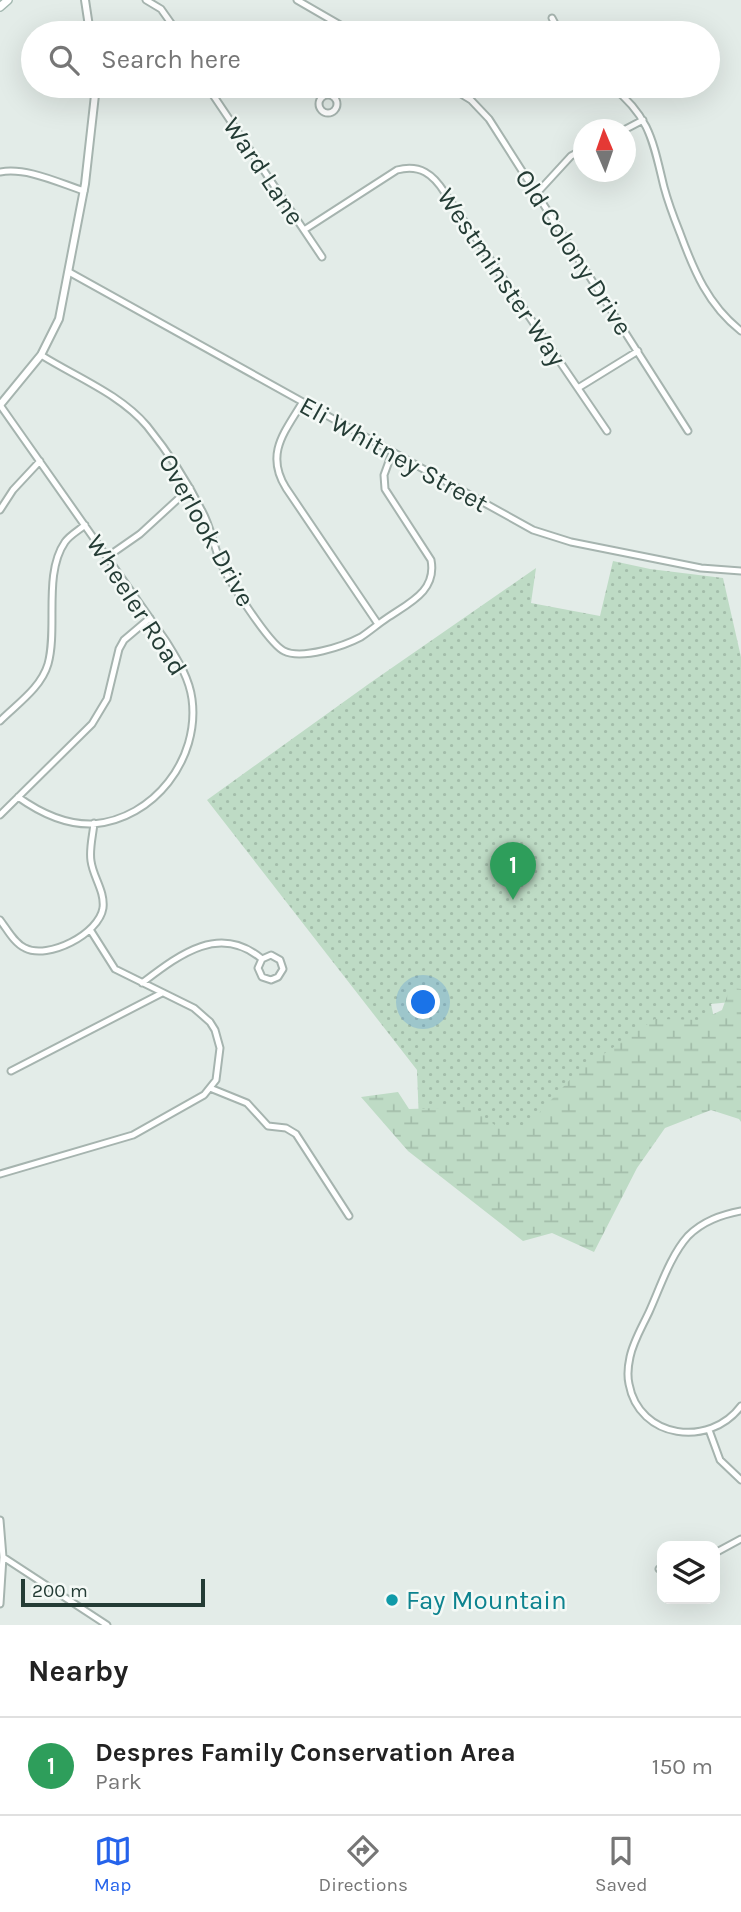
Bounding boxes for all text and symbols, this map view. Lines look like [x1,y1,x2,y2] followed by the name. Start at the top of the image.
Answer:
[21,21,720,98] search box
[45,41,83,79] icon: search
[101,44,241,75] text: Search here
[216,112,311,231] street label: Ward Lane
[573,119,636,182] north arrow
[508,163,639,341] street label: Old Colony Drive
[431,182,573,372] street label: Westminster Way
[294,390,494,519] street label: Eli Whitney Street
[152,448,261,612] street label: Overlook Drive
[80,529,194,682] street label: Wheeler Road
[490,842,536,900] pin: 1
[406,985,440,1019] your location
[657,1541,720,1604] map controls
[657,1541,720,1604] button: layers
[21,1576,205,1608] scale bar
[32,1580,88,1602] text: 200 m
[406,1585,567,1616] place label: Fay Mountain
[384,1592,400,1608] marker: Fay Mountain
[28,1653,128,1689] text: Nearby
[95,1737,516,1768] text: Despres Family Conservation Area
[47,1753,55,1780] text: 1
[652,1753,713,1780] text: 150 m
[95,1768,142,1795] text: Park
[94,1832,132,1896] tab: Map
[319,1832,408,1896] tab: Directions
[595,1832,647,1896] tab: Saved

